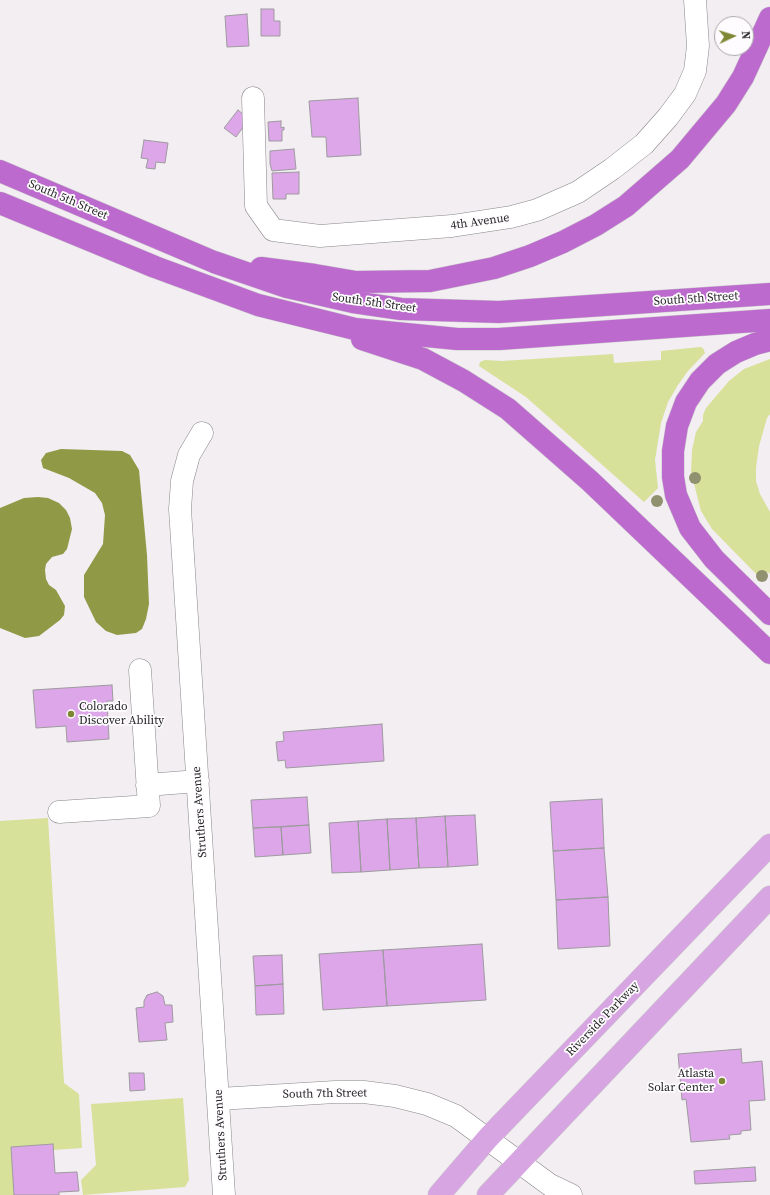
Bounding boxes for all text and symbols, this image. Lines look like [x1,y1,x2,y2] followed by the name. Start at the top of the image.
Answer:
[714,16,754,56] north arrow
[738,31,753,40] text: N
[26,177,110,223] street label: South 5th Street
[450,211,510,233] street label: 4th Avenue
[653,289,739,309] street label: South 5th Street
[331,290,417,316] street label: South 5th Street
[79,700,164,728] place label: Colorado Discover Ability
[66,709,76,719] marker: Colorado Discover Ability
[190,766,210,858] street label: Struthers Avenue
[564,979,642,1059] street label: Riverside Parkway
[648,1067,714,1095] place label: Atlasta Solar Center
[717,1076,727,1086] marker: Atlasta Solar Center
[283,1086,367,1102] street label: South 7th Street
[211,1089,231,1181] street label: Struthers Avenue

